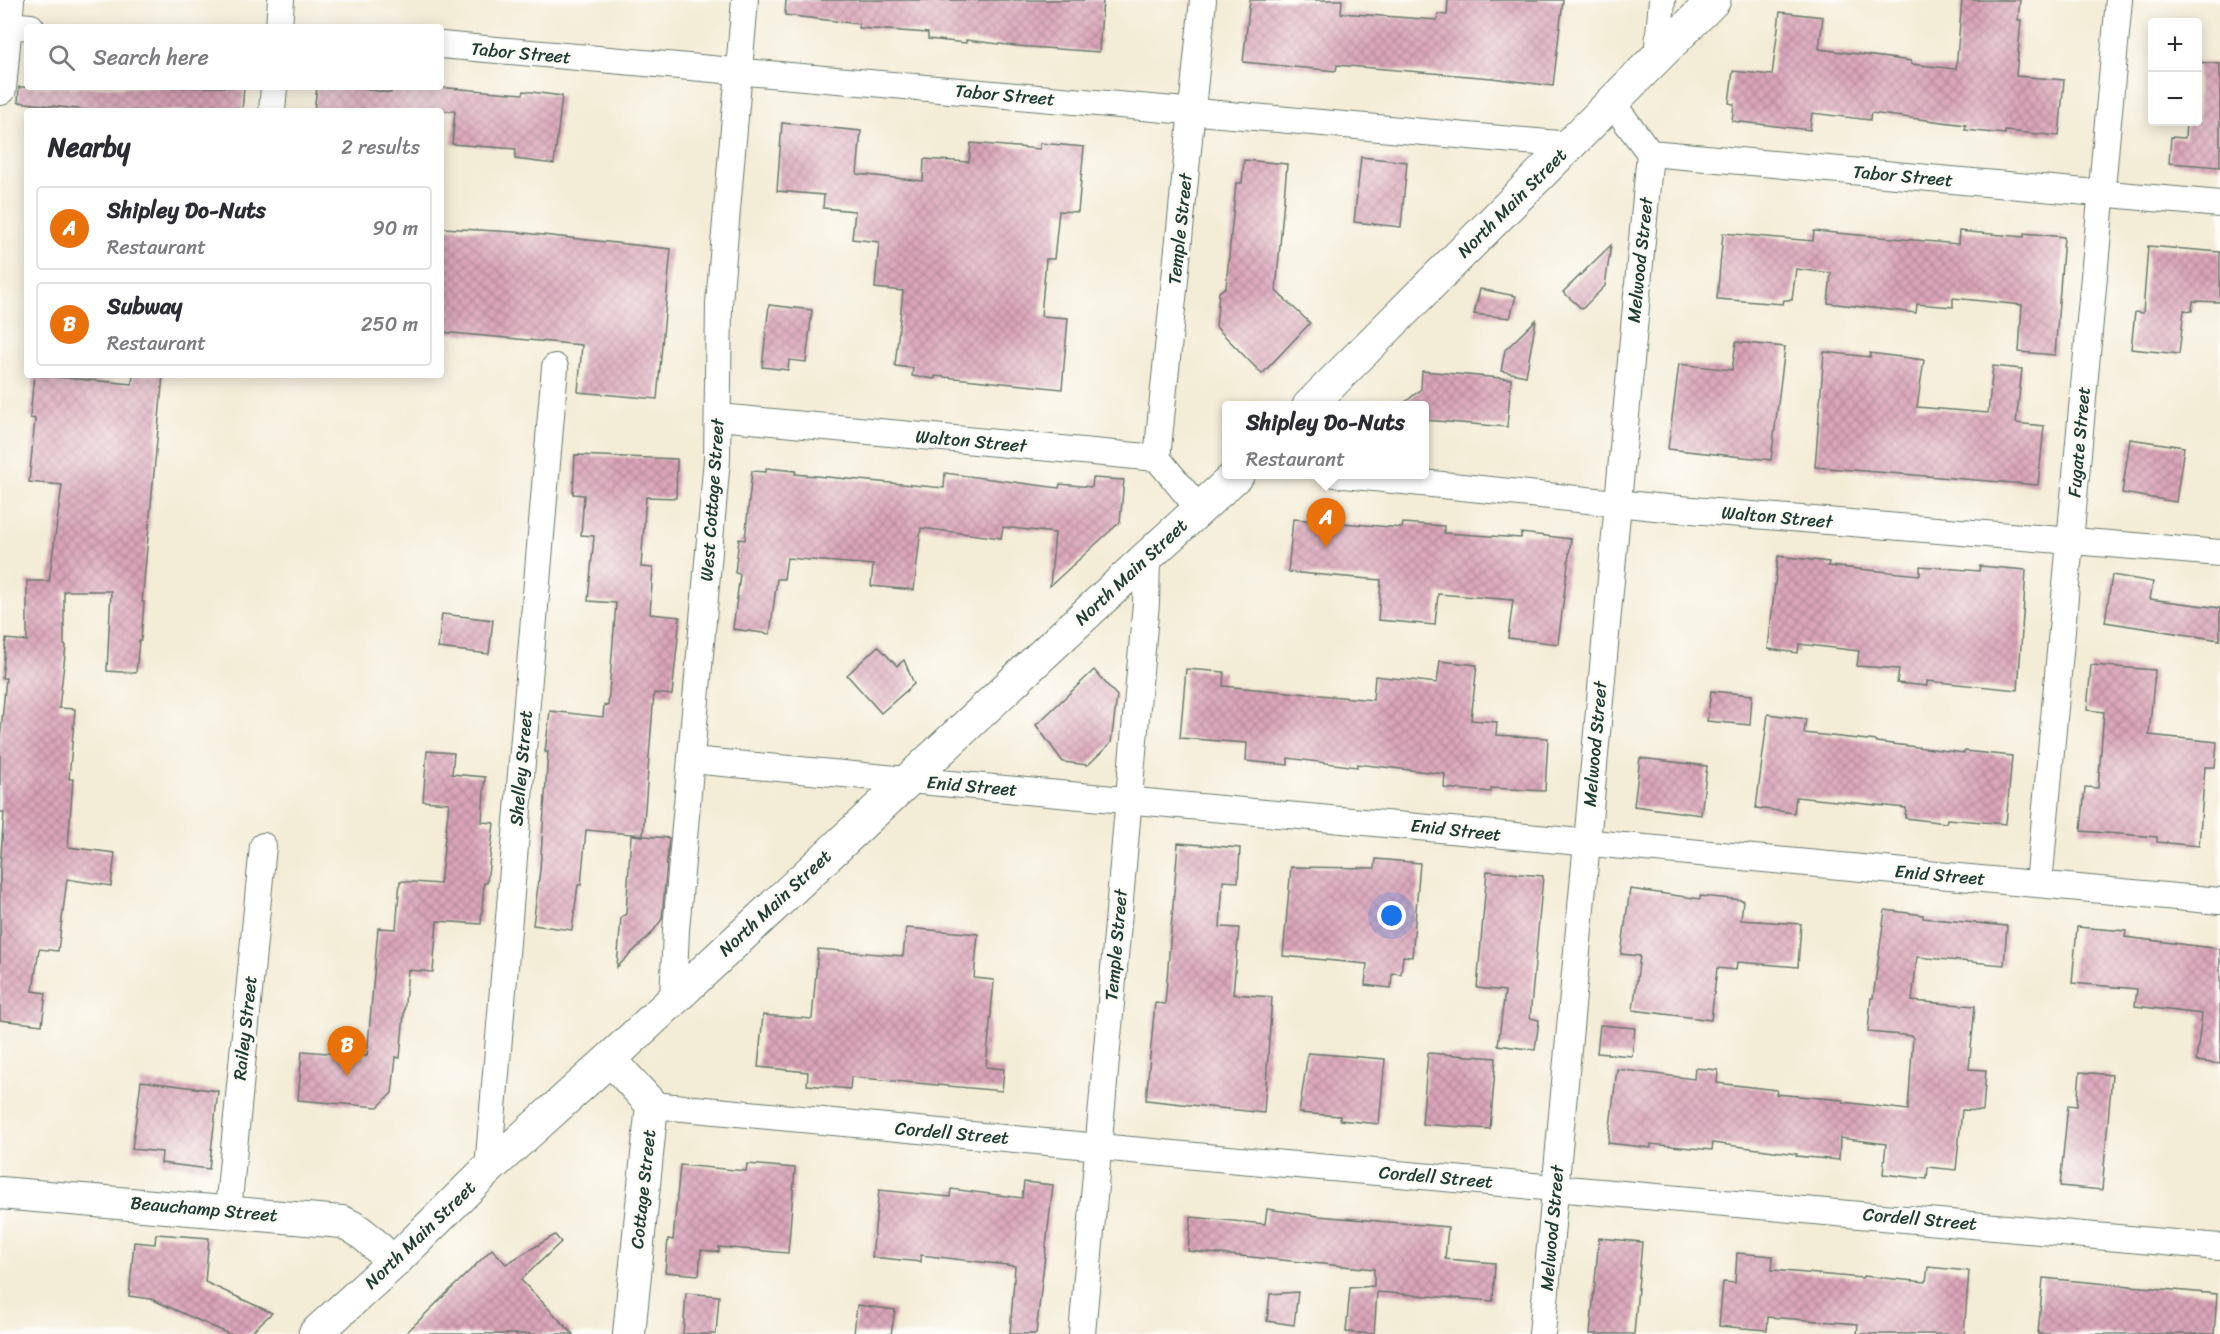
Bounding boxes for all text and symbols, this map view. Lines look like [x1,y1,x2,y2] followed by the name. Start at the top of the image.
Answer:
[2148,18,2202,126] map controls
[2148,18,2202,72] button: +
[24,24,444,90] search box
[470,33,572,73] street label: Tabor Street
[93,38,209,77] text: Search here
[45,41,78,74] icon: search
[2148,72,2202,126] button: −
[954,75,1056,115] street label: Tabor Street
[48,124,130,170] text: Nearby
[341,130,420,165] text: 2 results
[1449,140,1575,266] street label: North Main Street
[1852,156,1954,196] street label: Tabor Street
[1158,171,1202,286] street label: Temple Street
[107,191,266,230] text: Shipley Do-Nuts
[1617,195,1663,324] street label: Melwood Street
[63,211,76,246] text: A
[373,211,418,246] text: 90 m
[107,230,206,265] text: Restaurant
[107,287,182,326] text: Subway
[63,307,76,342] text: B
[361,307,418,342] text: 250 m
[107,326,206,361] text: Restaurant
[2058,385,2100,499] street label: Fugate Street
[1222,401,1429,479] popup
[1246,403,1405,442] text: Shipley Do-Nuts
[690,417,734,582] street label: West Cottage Street
[914,420,1029,462] street label: Walton Street
[1246,442,1345,477] text: Restaurant
[1720,496,1835,538] street label: Walton Street
[1306,498,1346,548] pin: A
[1067,510,1195,633] street label: North Main Street
[1574,679,1616,808] street label: Melwood Street
[500,709,542,827] street label: Shelley Street
[925,766,1019,806] street label: Enid Street
[1409,809,1503,851] street label: Enid Street
[711,841,839,964] street label: North Main Street
[1893,855,1987,895] street label: Enid Street
[1095,887,1137,1002] street label: Temple Street
[1377,901,1406,930] your location
[224,974,266,1082] street label: Railey Street
[328,1026,366,1076] pin: B
[894,1112,1010,1154] street label: Cordell Street
[621,1128,665,1250] street label: Cottage Street
[1378,1156,1494,1198] street label: Cordell Street
[1531,1163,1573,1292] street label: Melwood Street
[356,1173,484,1297] street label: North Main Street
[129,1187,279,1231] street label: Beauchamp Street
[1862,1198,1978,1240] street label: Cordell Street

